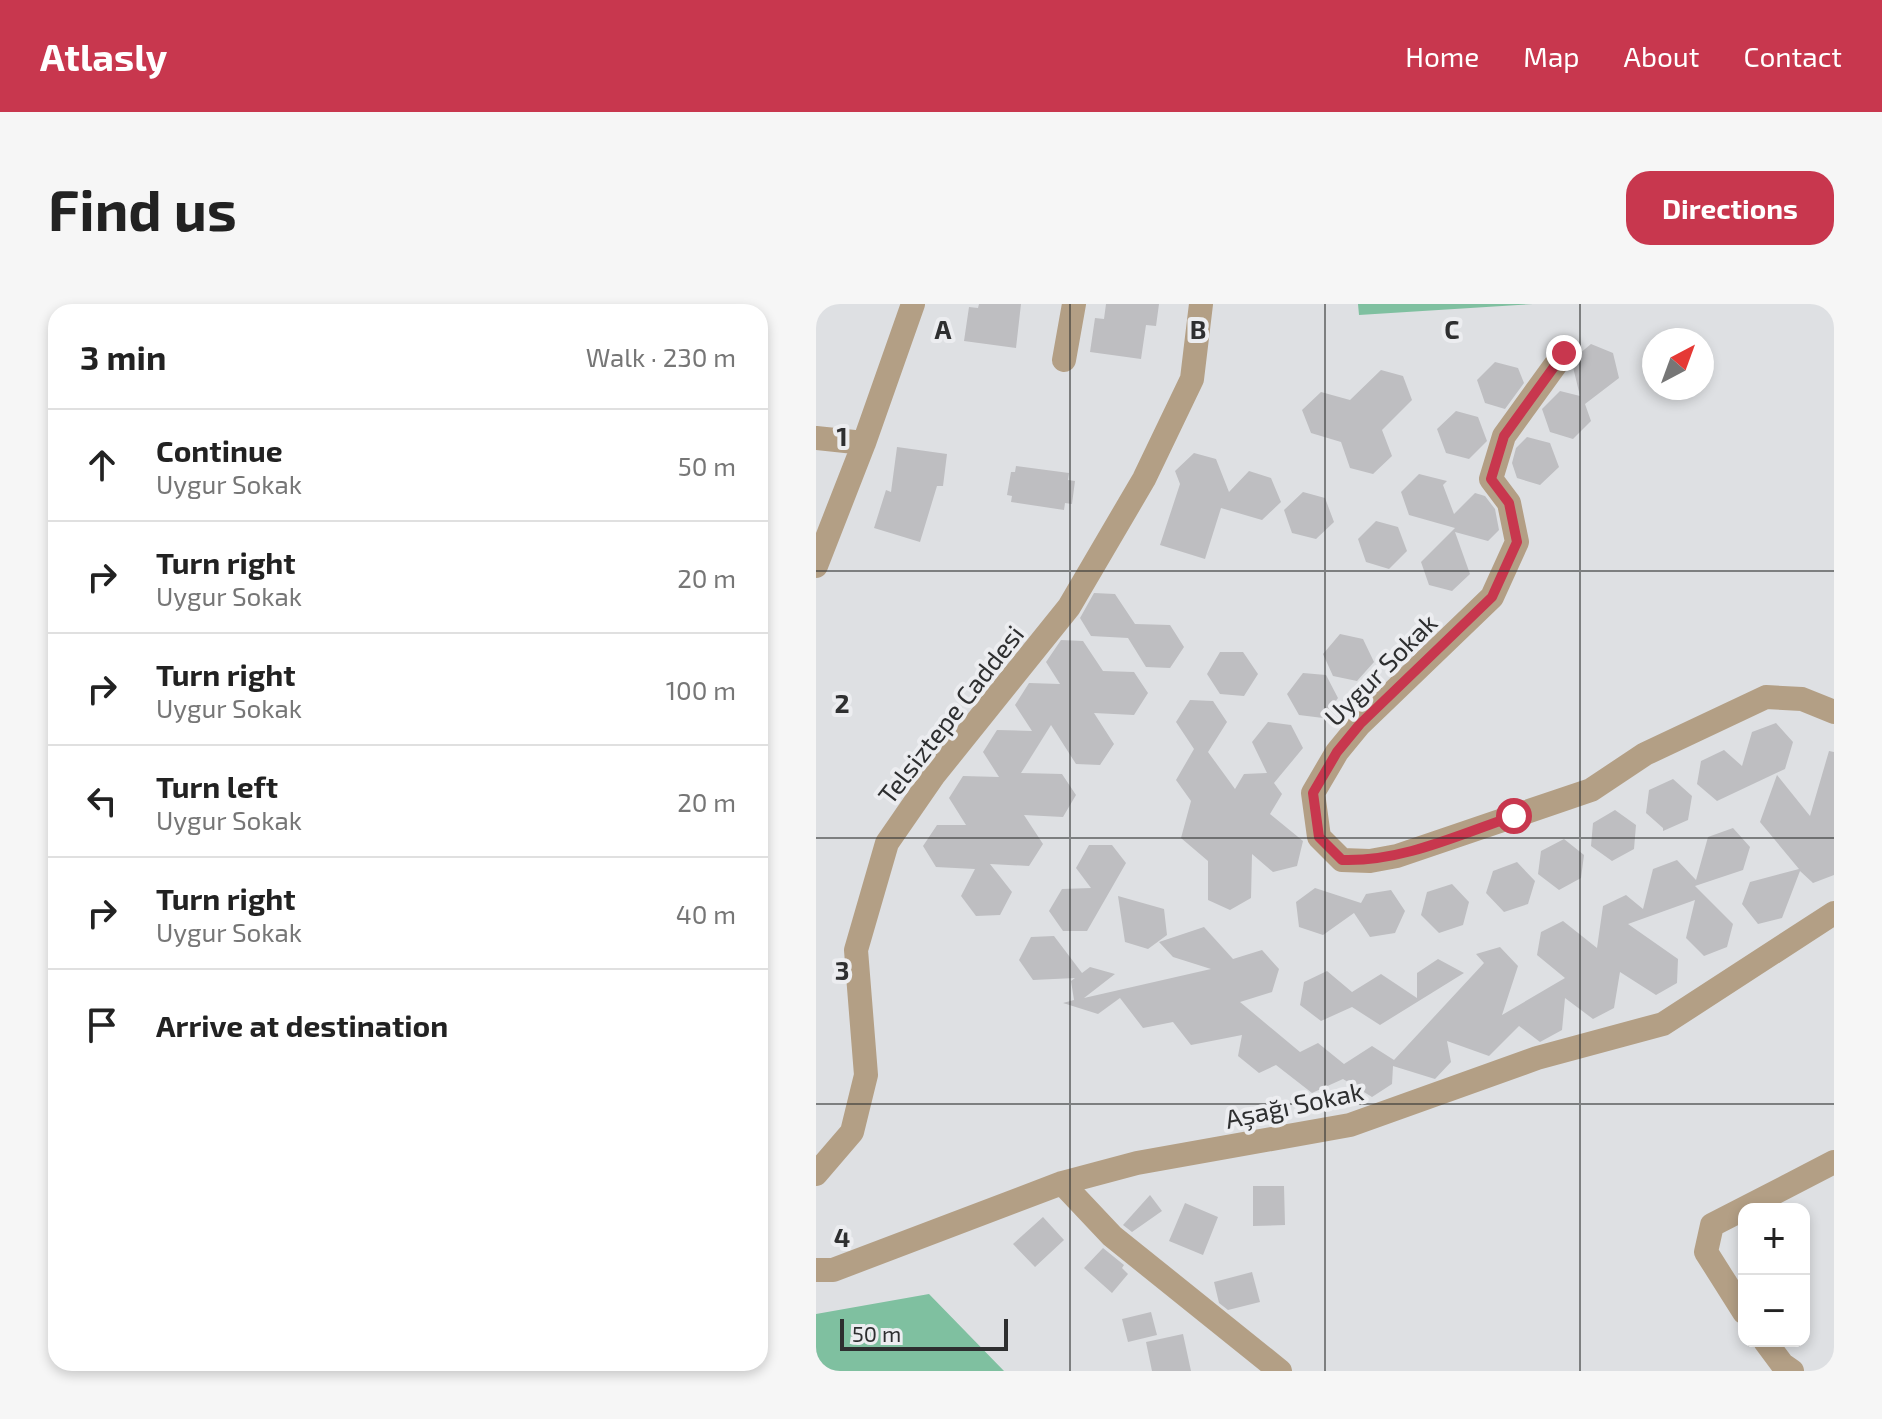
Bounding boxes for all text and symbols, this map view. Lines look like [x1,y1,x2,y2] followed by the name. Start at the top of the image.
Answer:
[40,33,167,79] text: Atlasly
[1405,39,1479,73] text: Home
[1523,39,1580,73] text: Map
[1624,39,1699,73] text: About
[1743,39,1842,73] text: Contact
[1626,171,1834,245] button: Directions
[48,175,237,242] text: Find us
[935,313,952,344] text: A
[1190,313,1206,344] text: B
[1444,313,1460,344] text: C
[1642,328,1714,400] north arrow
[1546,335,1582,371] route end
[80,336,166,377] text: 3 min
[586,341,736,372] text: Walk · 230 m
[836,420,848,451] text: 1
[156,432,283,468] text: Continue
[80,443,124,487] icon: ahead
[678,450,736,481] text: 50 m
[156,468,302,499] text: Uygur Sokak
[156,544,296,580] text: Turn right
[80,555,124,599] icon: right
[677,562,736,593] text: 20 m
[156,580,302,611] text: Uygur Sokak
[1317,606,1443,732] street label: Uygur Sokak
[871,619,1029,809] street label: Telsiztepe Caddesi
[156,656,296,692] text: Turn right
[80,667,124,711] icon: right
[666,674,736,705] text: 100 m
[834,687,850,718] text: 2
[156,692,302,723] text: Uygur Sokak
[156,768,278,804] text: Turn left
[80,779,124,823] icon: left
[677,786,736,817] text: 20 m
[1496,798,1532,834] route start
[156,804,302,835] text: Uygur Sokak
[156,880,296,916] text: Turn right
[80,891,124,935] icon: right
[676,898,736,929] text: 40 m
[156,916,302,947] text: Uygur Sokak
[835,954,849,985] text: 3
[80,1003,124,1047] icon: arrive
[156,1007,448,1043] text: Arrive at destination
[1222,1074,1366,1136] street label: Aşağı Sokak
[1738,1203,1810,1347] map controls
[1738,1203,1810,1275] button: +
[834,1221,850,1252] text: 4
[1738,1275,1810,1347] button: −
[840,1315,1008,1351] scale bar
[852,1320,901,1346] text: 50 m

